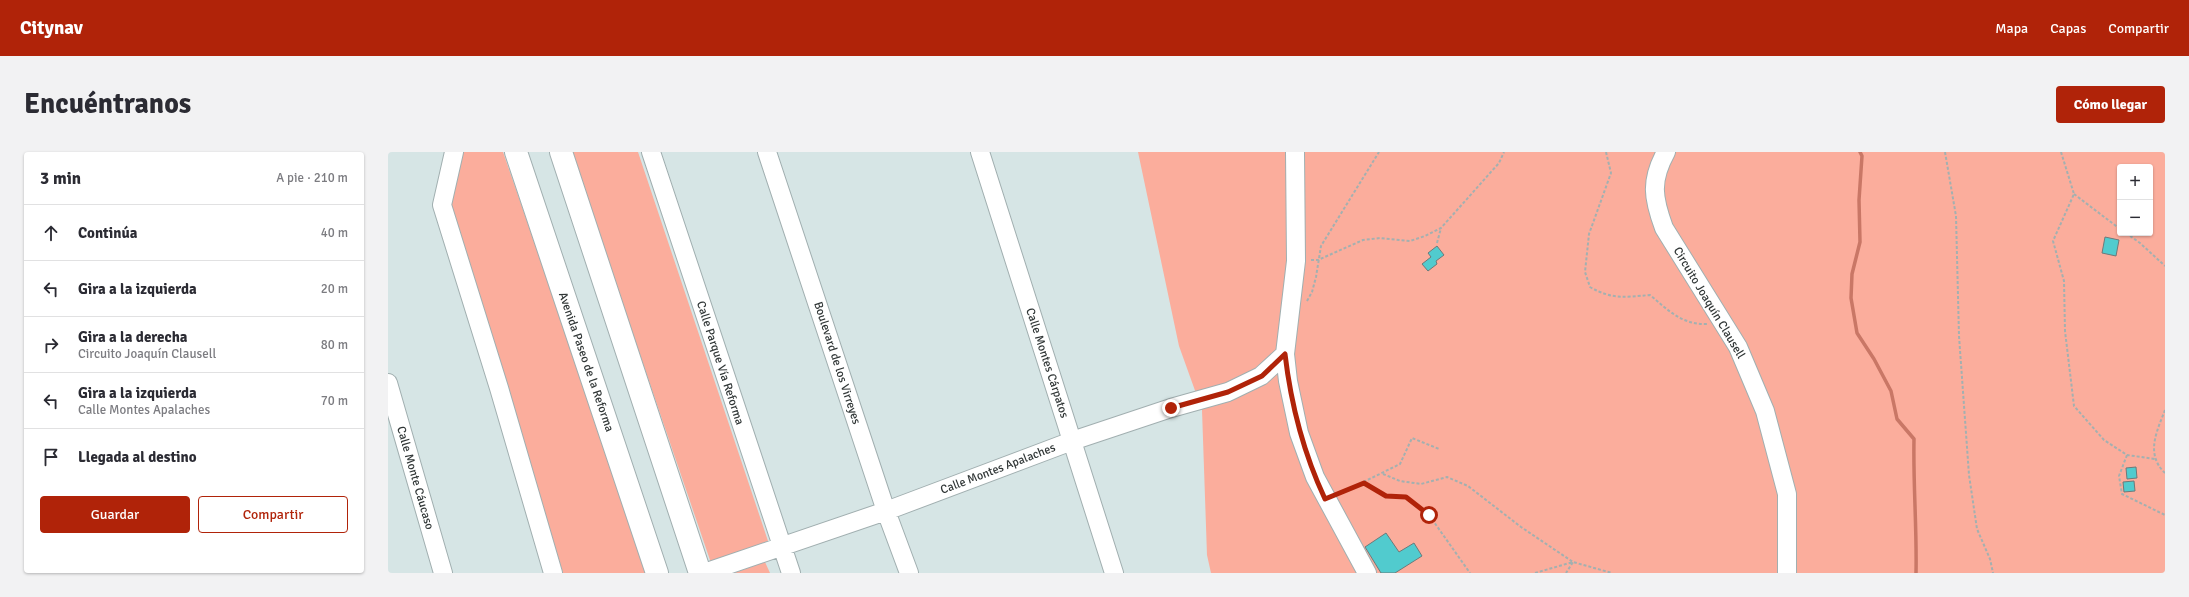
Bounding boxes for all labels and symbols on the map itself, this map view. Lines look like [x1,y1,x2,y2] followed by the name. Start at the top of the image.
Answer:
[1670,244,1749,362] street label: Circuito Joaquín Clausell
[555,290,617,434] street label: Avenida Paseo de la Reforma
[693,299,747,427] street label: Calle Parque Vía Reforma
[810,300,864,426] street label: Boulevard de los Virreyes
[1022,306,1072,420] street label: Calle Montes Cárpatos
[1162,399,1180,417] route end
[393,425,437,531] street label: Calle Monte Cáucaso
[938,440,1058,498] street label: Calle Montes Apalaches
[1420,506,1438,524] route start

